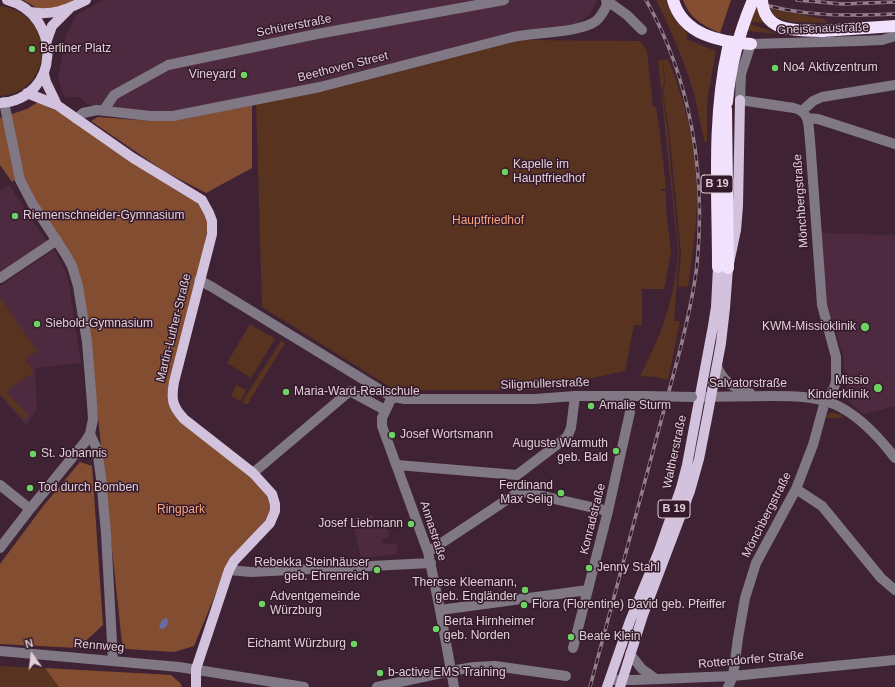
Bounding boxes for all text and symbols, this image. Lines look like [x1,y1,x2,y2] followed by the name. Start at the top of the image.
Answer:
[255,12,333,40] street label: Schürerstraße
[777,20,869,38] street label: Gneisenaustraße
[40,42,111,56] place label: Berliner Platz
[27,44,37,54] marker: Berliner Platz
[296,49,390,85] street label: Beethoven Street
[783,61,878,75] place label: No4 Aktivzentrum
[770,63,780,73] marker: No4 Aktivzentrum
[189,68,236,82] place label: Vineyard
[239,70,249,80] marker: Vineyard
[791,154,811,248] street label: Mönchbergstraße
[513,158,585,186] place label: Kapelle im Hauptfriedhof
[500,167,510,177] marker: Kapelle im Hauptfriedhof
[701,175,733,193] road number: B 19
[23,209,184,223] place label: Riemenschneider-Gymnasium
[10,211,20,221] marker: Riemenschneider-Gymnasium
[452,214,524,228] park label: Hauptfriedhof
[154,272,194,384] street label: Martin-Luther-Straße
[45,317,153,331] place label: Siebold-Gymnasium
[32,319,42,329] marker: Siebold-Gymnasium
[762,320,856,334] place label: KWM-Missioklinik
[859,321,871,333] marker: KWM-Missioklinik
[808,374,869,402] place label: Missio Kinderklinik
[500,375,590,393] street label: Siligmüllerstraße
[709,377,787,391] street label: Salvatorstraße
[872,382,884,394] marker: Missio Kinderklinik
[294,385,420,399] place label: Maria-Ward-Realschule
[281,387,291,397] marker: Maria-Ward-Realschule
[599,399,671,413] place label: Amalie Sturm
[586,401,596,411] marker: Amalie Sturm
[660,414,690,490] street label: Waltherstraße
[400,428,493,442] place label: Josef Wortsmann
[387,430,397,440] marker: Josef Wortsmann
[512,437,608,465] place label: Auguste Warmuth geb. Bald
[611,446,621,456] marker: Auguste Warmuth geb. Bald
[41,447,107,461] place label: St. Johannis
[28,449,38,459] marker: St. Johannis
[739,470,795,560] street label: Mönchbergstraße
[499,479,553,507] place label: Ferdinand Max Selig
[38,481,139,495] place label: Tod durch Bomben
[577,482,609,556] street label: Konradstraße
[25,483,35,493] marker: Tod durch Bomben
[556,488,566,498] marker: Ferdinand Max Selig
[417,499,449,563] street label: Annastraße
[658,500,690,518] road number: B 19
[157,503,205,517] park label: Ringpark
[318,517,403,531] place label: Josef Liebmann
[406,519,416,529] marker: Josef Liebmann
[254,556,369,584] place label: Rebekka Steinhäuser geb. Ehrenreich
[597,561,660,575] place label: Jenny Stahl
[584,563,594,573] marker: Jenny Stahl
[372,565,382,575] marker: Rebekka Steinhäuser geb. Ehrenreich
[412,576,517,604] place label: Therese Kleemann, geb. Engländer
[520,585,530,595] marker: Therese Kleemann, geb. Engländer
[270,590,360,618] place label: Adventgemeinde Würzburg
[532,598,726,612] place label: Flora (Florentine) David geb. Pfeiffer
[257,599,267,609] marker: Adventgemeinde Würzburg
[519,600,529,610] marker: Flora (Florentine) David geb. Pfeiffer
[444,615,535,643] place label: Berta Hirnheimer geb. Norden
[431,624,441,634] marker: Berta Hirnheimer geb. Norden
[579,630,640,644] place label: Beate Klein
[566,632,576,642] marker: Beate Klein
[12,635,52,675] north arrow
[24,637,34,650] text: N
[73,637,125,655] street label: Rennweg
[247,637,346,651] place label: Eichamt Würzburg
[349,639,359,649] marker: Eichamt Würzburg
[698,648,804,672] street label: Rottendorfer Straße
[388,666,506,680] place label: b-active EMS Training
[375,668,385,678] marker: b-active EMS Training

